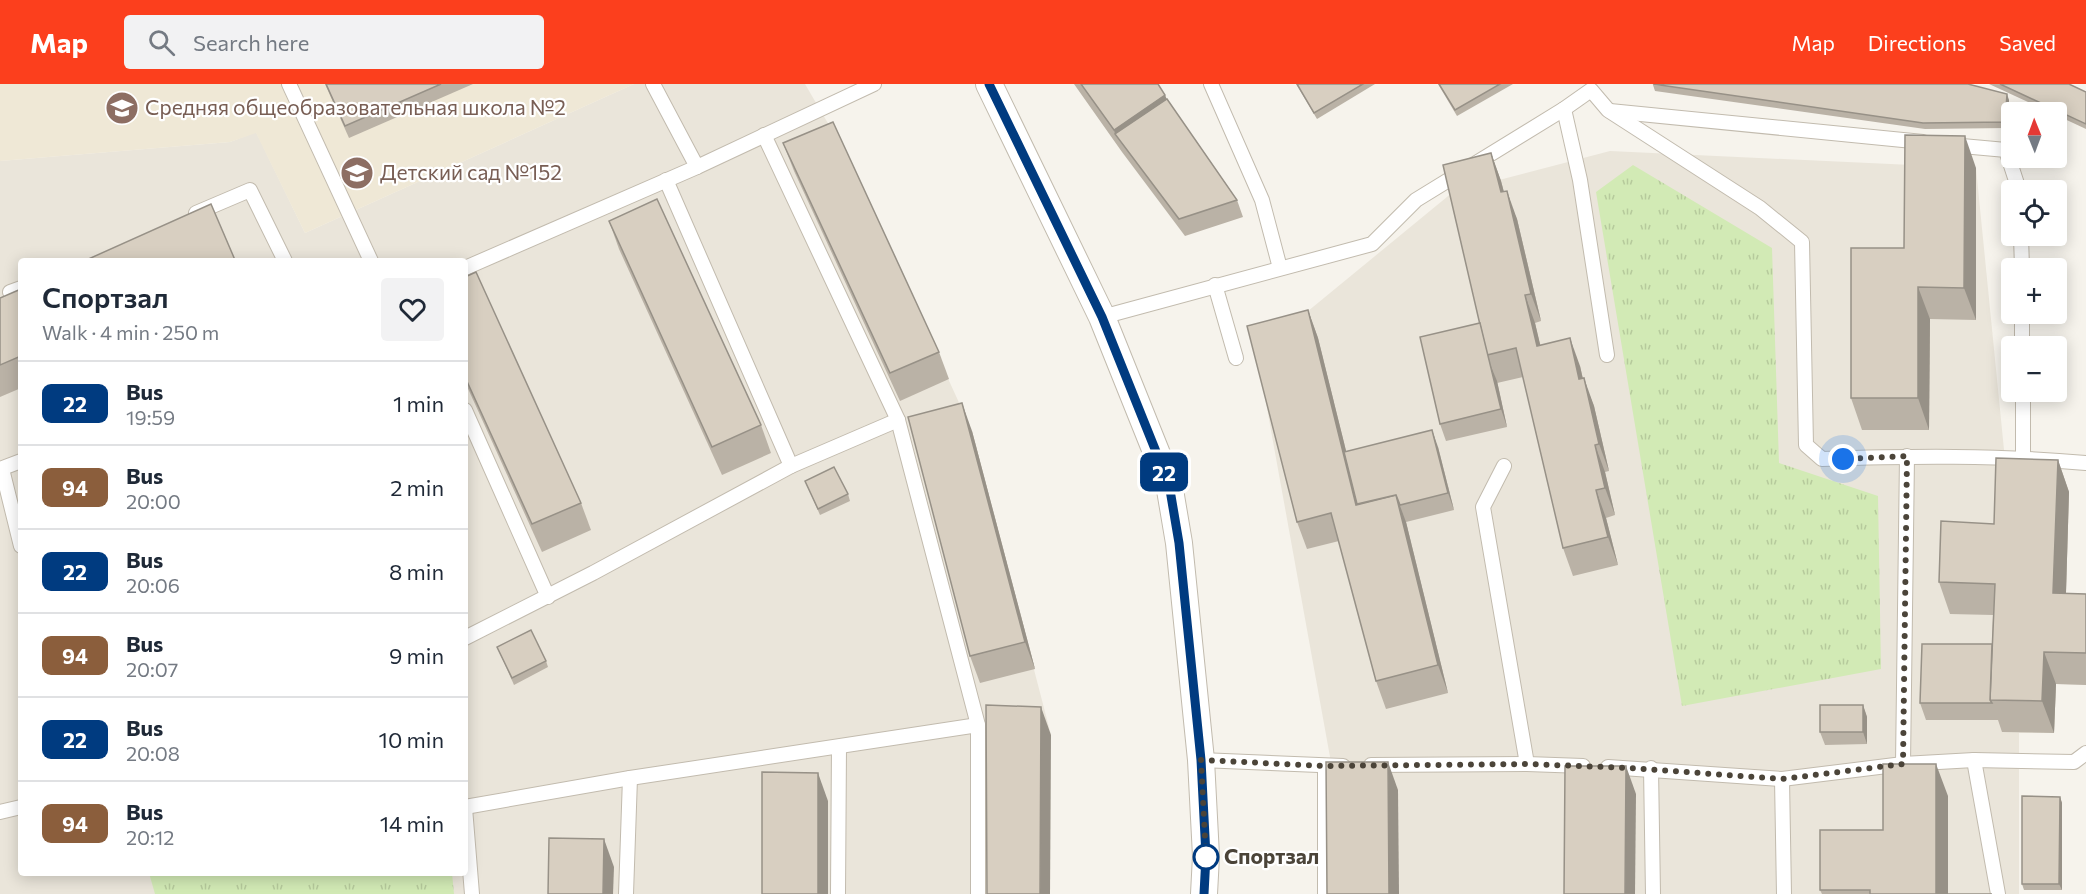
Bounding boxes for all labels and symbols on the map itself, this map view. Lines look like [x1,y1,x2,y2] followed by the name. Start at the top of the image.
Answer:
[104,90,140,126] school or university icon: Средняя общеобразовательная школа №2
[145,94,566,119] place label: Средняя общеобразовательная школа №2
[2001,102,2067,168] north arrow
[339,155,375,191] school or university icon: Детский сад №152
[380,159,562,184] place label: Детский сад №152
[1828,444,1858,474] your location
[1137,452,1191,492] line badge: 22
[1224,843,1319,868] place label: Спортзал
[1193,844,1219,870] marker: Спортзал

